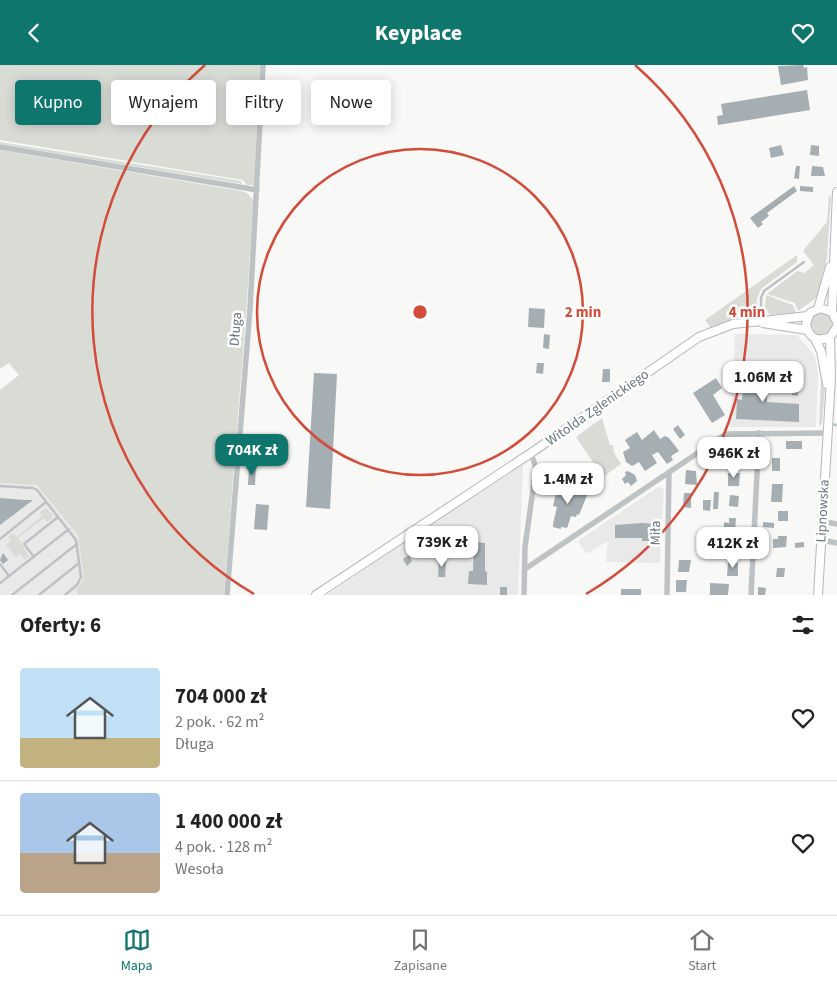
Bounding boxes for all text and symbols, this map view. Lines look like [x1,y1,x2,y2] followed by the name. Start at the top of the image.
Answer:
[375,17,462,49] text: Keyplace
[20,19,48,47] icon: back
[789,19,817,47] icon: heart
[15,80,101,125] chip: Kupno
[111,80,216,125] chip: Wynajem
[226,80,301,125] chip: Filtry
[311,80,391,125] chip: Nowe
[565,302,601,323] text: 2 min
[729,302,765,323] text: 4 min
[411,303,429,321] centre of rings
[225,311,247,347] street label: Długa
[711,361,815,403] pin: 1.06M zł
[542,365,653,451] street label: Witolda Zglenickiego
[734,366,792,388] text: 1.06M zł
[206,433,298,476] pin: 704K zł
[688,437,780,479] pin: 946K zł
[226,439,278,461] text: 704K zł
[708,442,760,464] text: 946K zł
[522,463,614,505] pin: 1.4M zł
[543,468,593,490] text: 1.4M zł
[811,479,835,543] street label: Lipnowska
[646,520,666,546] street label: Miła
[396,525,488,568] pin: 739K zł
[687,527,779,569] pin: 412K zł
[416,531,468,553] text: 739K zł
[707,532,759,554] text: 412K zł
[20,610,101,640] text: Oferty: 6
[789,611,817,639] icon: filters
[175,681,267,711] text: 704 000 zł
[60,688,120,748] icon: home
[789,704,817,732] icon: heart
[175,711,264,733] text: 2 pok. · 62 m²
[175,733,214,755] text: Długa
[175,806,282,836] text: 1 400 000 zł
[60,813,120,873] icon: home
[789,829,817,857] icon: heart
[175,836,272,858] text: 4 pok. · 128 m²
[175,858,224,880] text: Wesoła
[121,926,153,976] tab: Mapa
[394,926,447,976] tab: Zapisane
[688,926,716,976] tab: Start

